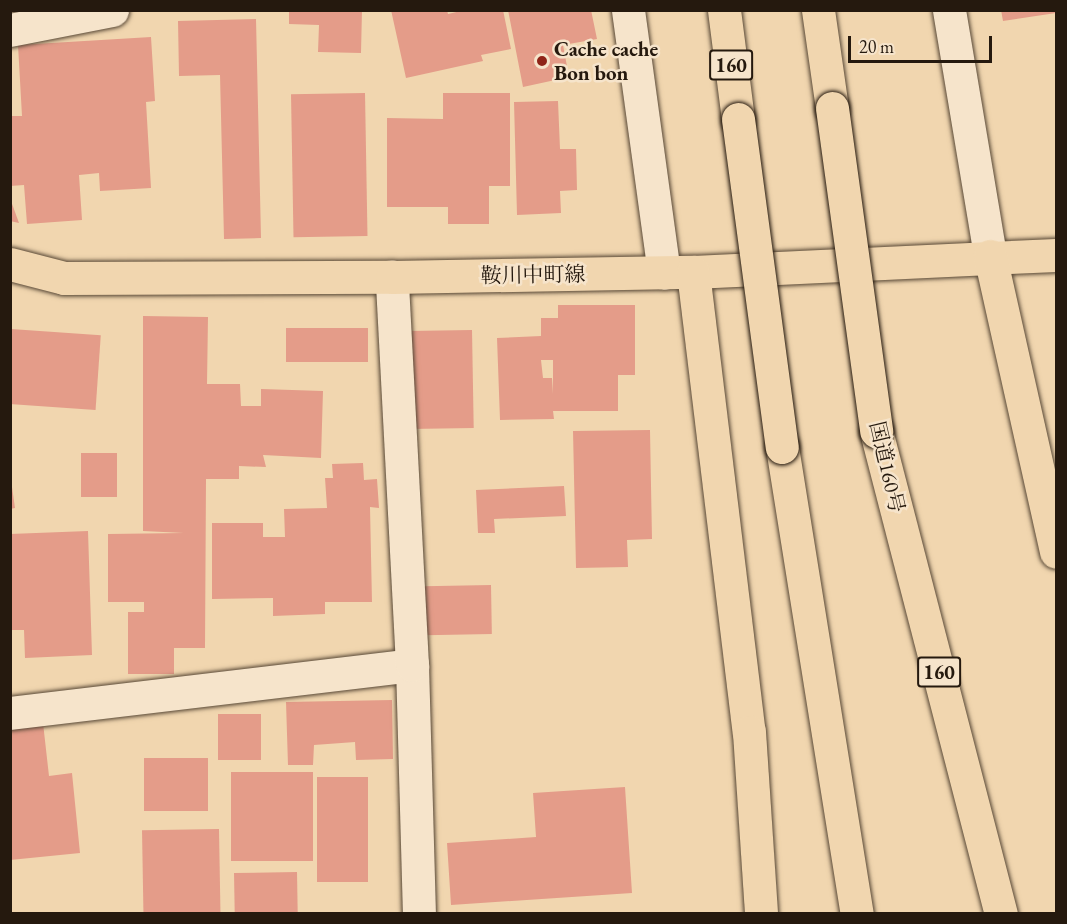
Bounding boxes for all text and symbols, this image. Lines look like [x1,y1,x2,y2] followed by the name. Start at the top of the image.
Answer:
[851,24,995,62] scale bar
[859,35,894,58] text: 20 m
[554,36,658,86] place label: Cache cache Bon bon
[708,48,754,82] road number: 160
[535,54,549,68] marker: Cache cache Bon bon
[480,261,586,289] street label: 鞍川中町線
[864,419,910,515] street label: 国道160号
[916,655,962,689] road number: 160

